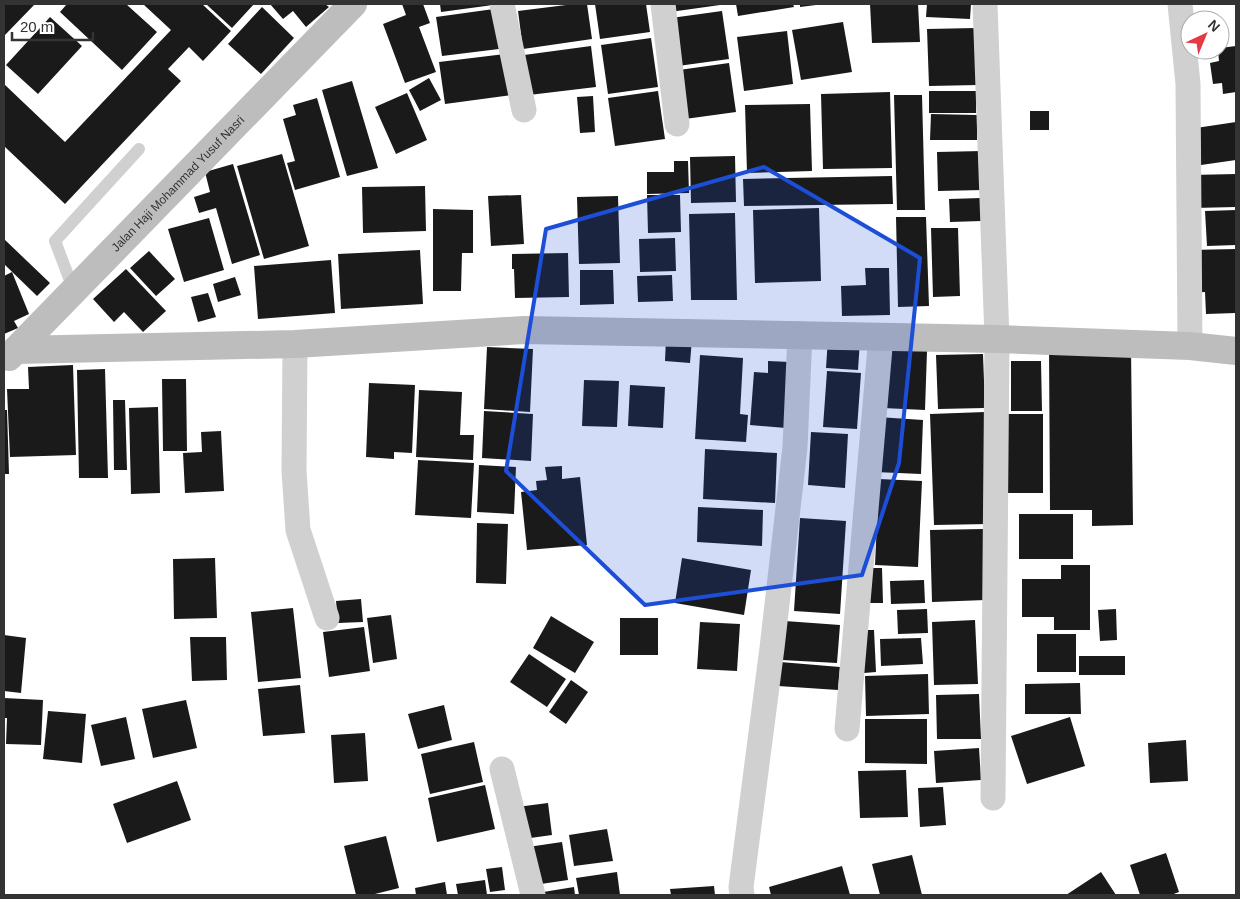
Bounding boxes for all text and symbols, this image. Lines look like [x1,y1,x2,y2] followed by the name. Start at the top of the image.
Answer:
[12,10,94,42] scale bar
[1180,10,1230,60] north arrow
[1205,16,1223,35] text: N
[20,18,53,35] text: 20 m
[109,113,247,255] street label: Jalan Haji Mohammad Yusuf Nasri

